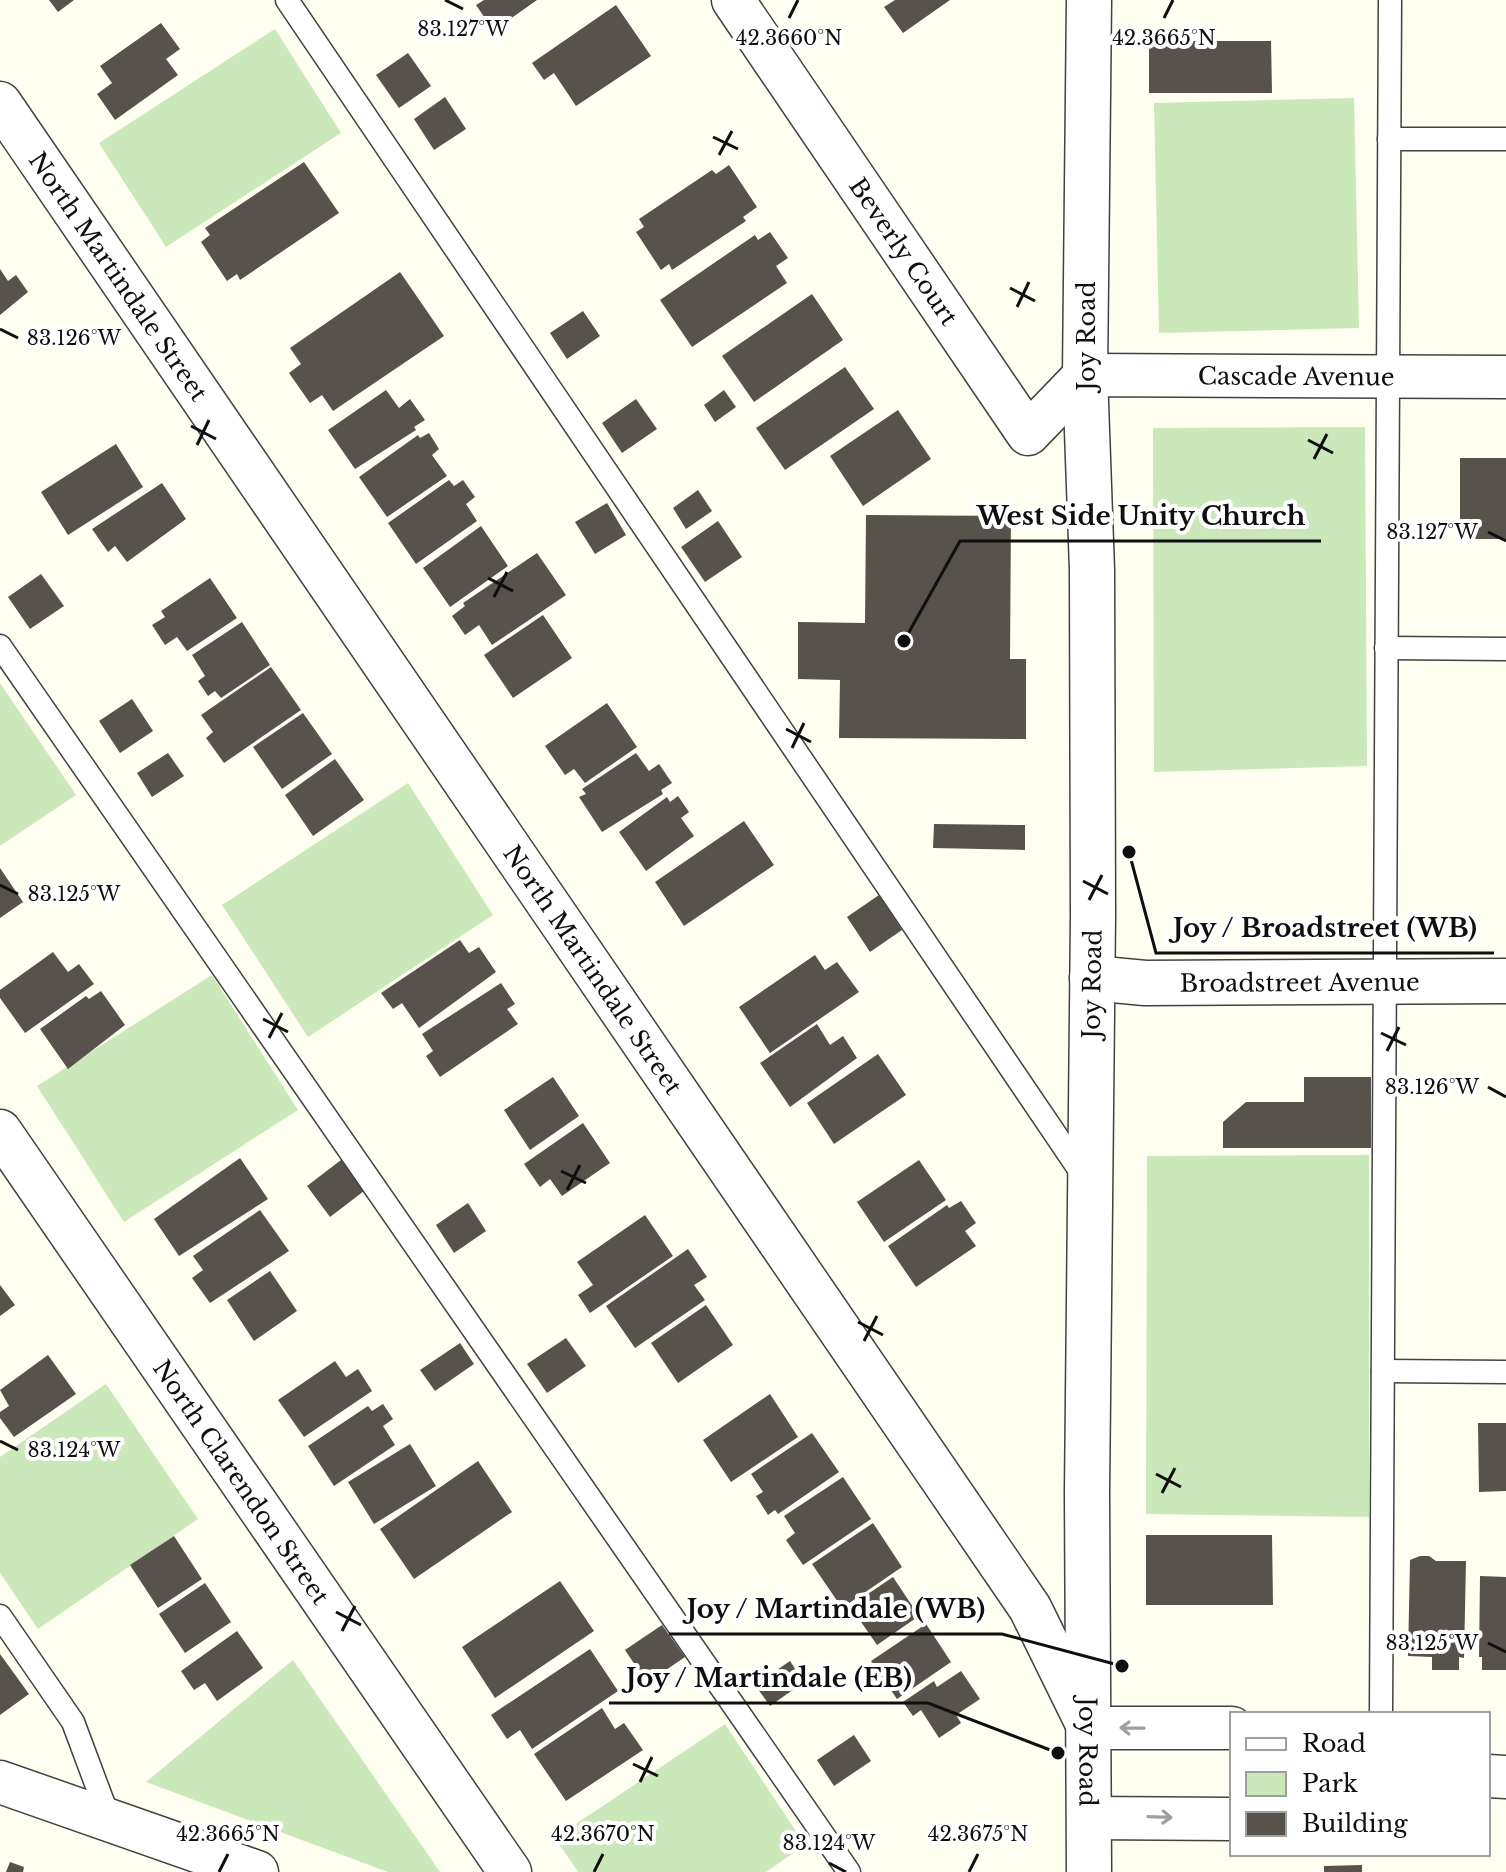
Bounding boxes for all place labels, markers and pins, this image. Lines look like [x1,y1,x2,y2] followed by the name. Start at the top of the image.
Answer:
[960,491,1321,541] callout: West Side Unity Church
[1156,903,1494,953] callout: Joy / Broadstreet (WB)
[669,1584,1002,1634] callout: Joy / Martindale (WB)
[609,1653,928,1703] callout: Joy / Martindale (EB)

